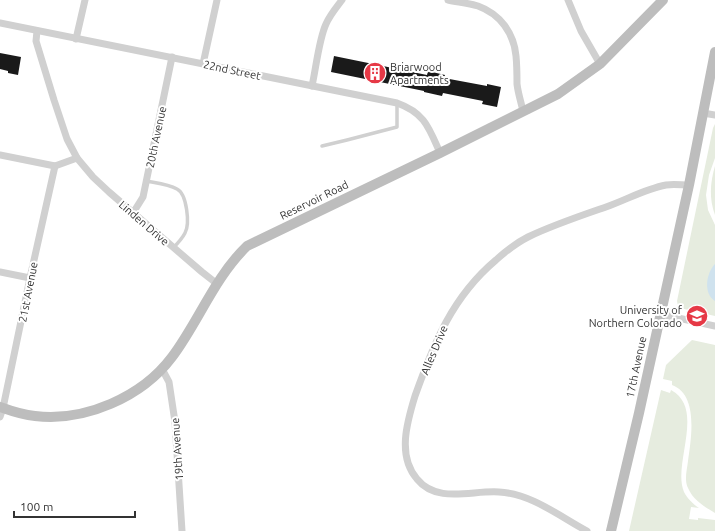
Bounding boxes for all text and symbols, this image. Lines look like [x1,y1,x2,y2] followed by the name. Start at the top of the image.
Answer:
[202,58,262,82] street label: 22nd Street
[362,60,388,86] building icon: Briarwood Apartments
[390,61,449,86] place label: Briarwood Apartments
[144,105,168,169] street label: 20th Avenue
[278,178,350,222] street label: Reservoir Road
[117,198,171,248] street label: Linden Drive
[16,261,40,323] street label: 21st Avenue
[684,303,710,329] school or university icon: University of Northern Colorado
[589,304,683,329] place label: University of Northern Colorado
[418,324,450,376] street label: Alles Drive
[624,335,648,399] street label: 17th Avenue
[169,417,185,481] street label: 19th Avenue
[14,493,135,519] scale bar
[20,500,53,513] text: 100 m

